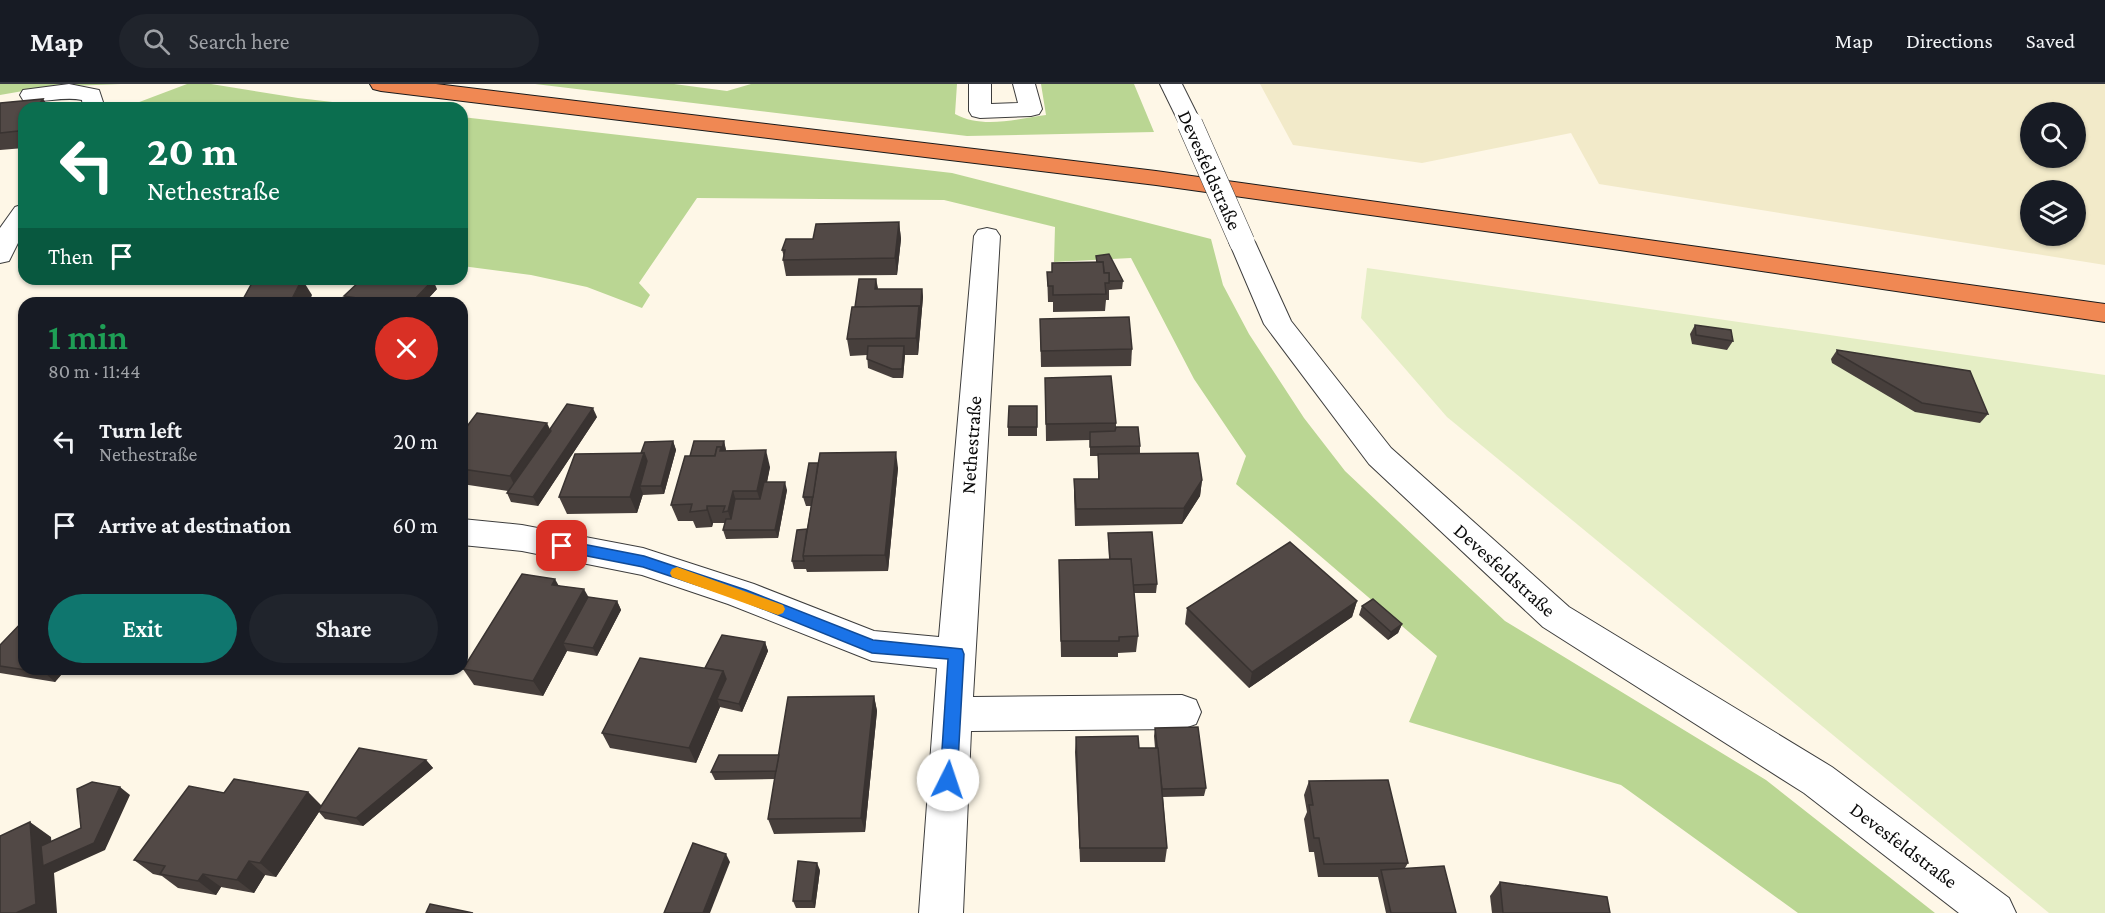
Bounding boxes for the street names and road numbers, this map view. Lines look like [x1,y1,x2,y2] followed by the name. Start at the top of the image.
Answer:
[1174,107,1246,233] street label: Devesfeldstraße
[957,395,985,495] street label: Nethestraße
[1450,519,1560,621] street label: Devesfeldstraße
[1846,798,1962,893] street label: Devesfeldstraße

